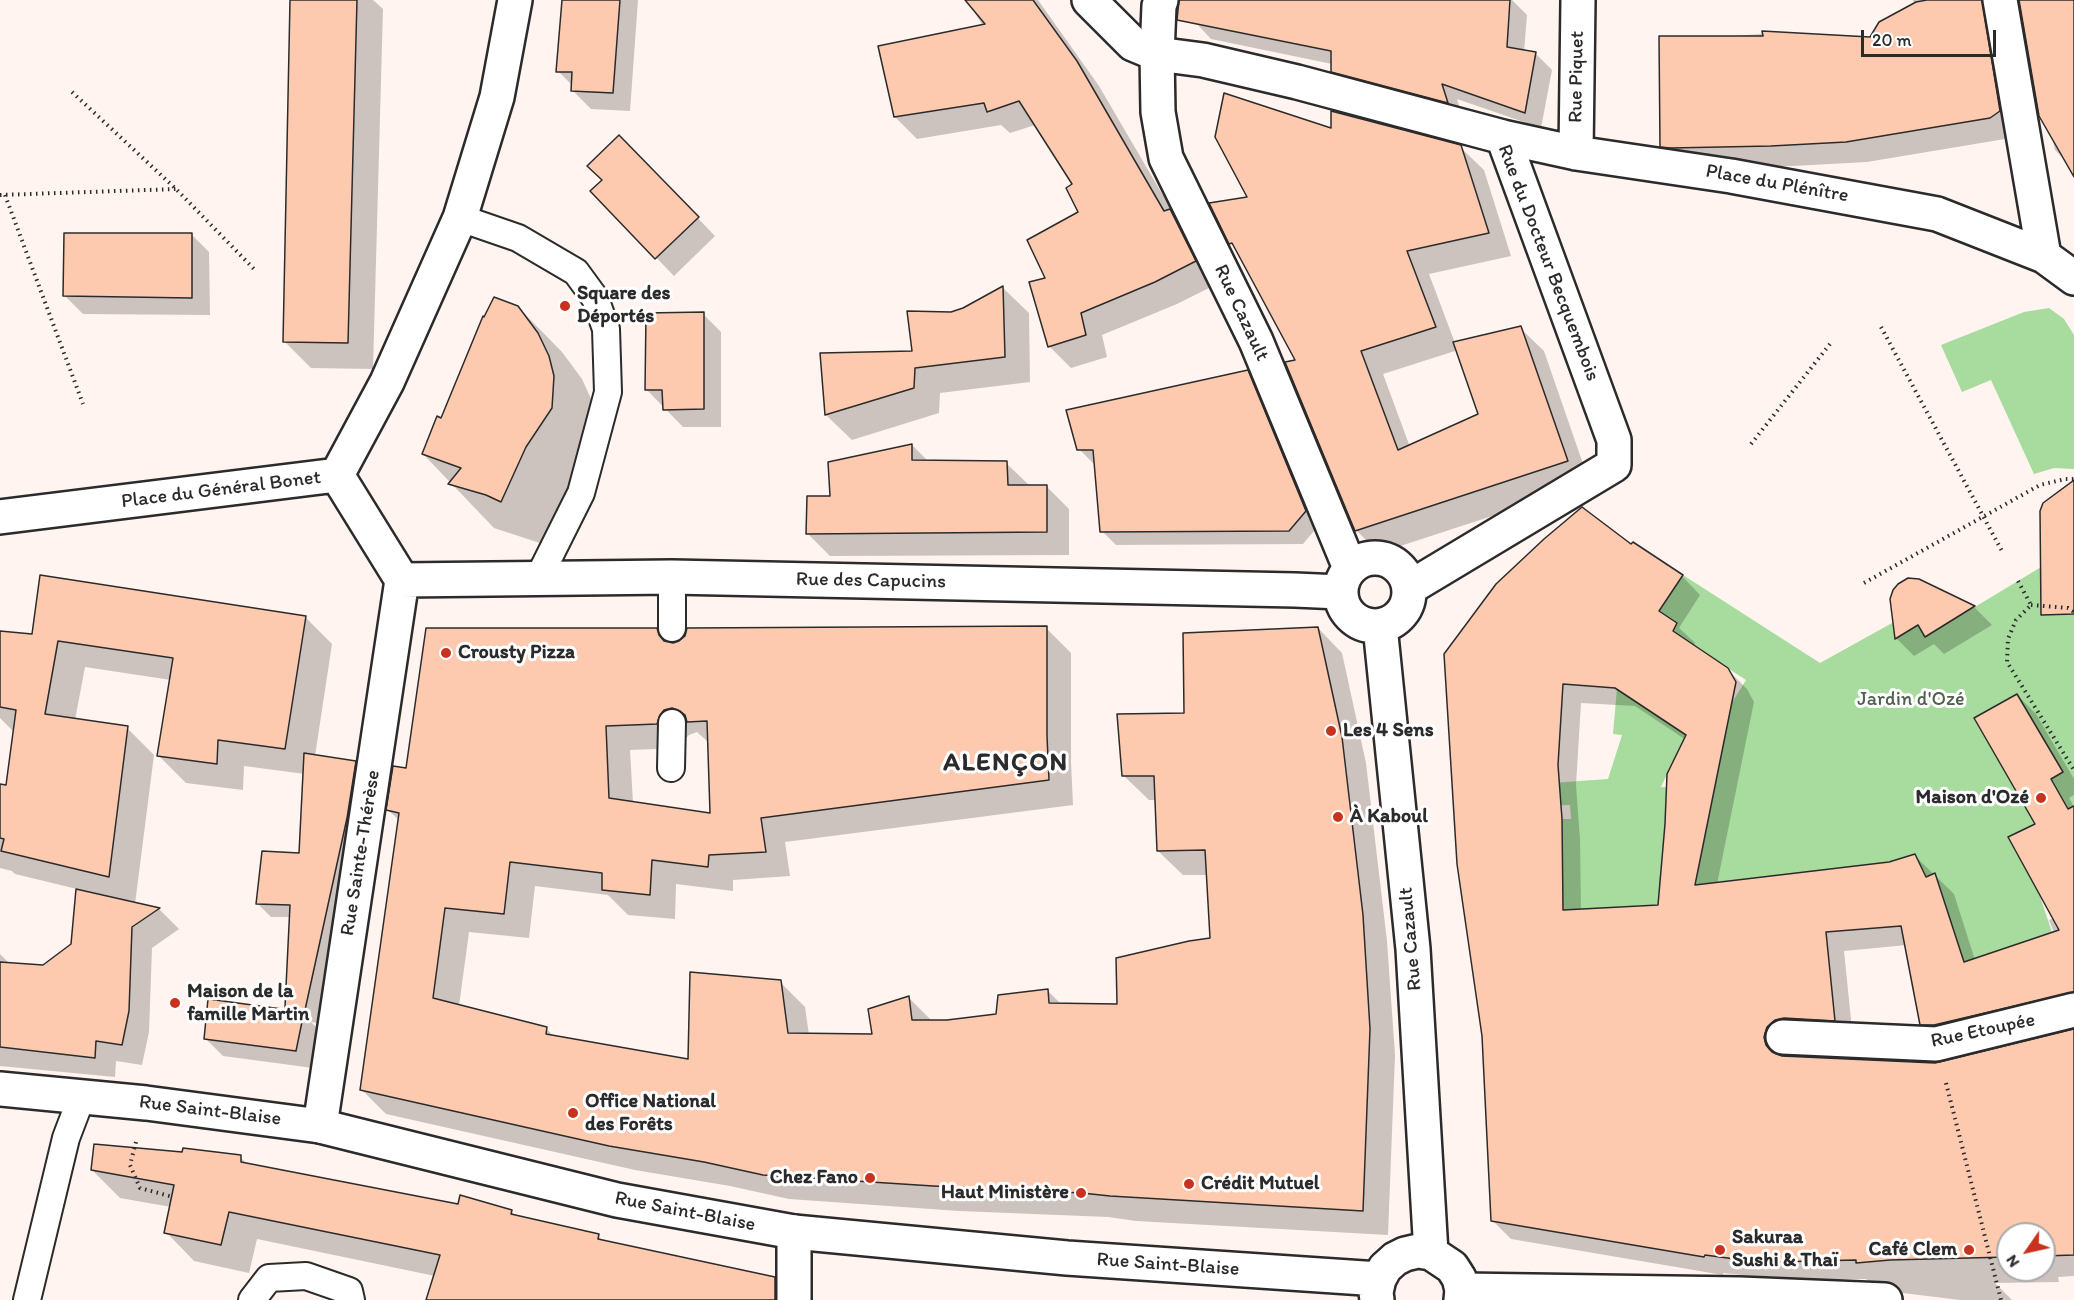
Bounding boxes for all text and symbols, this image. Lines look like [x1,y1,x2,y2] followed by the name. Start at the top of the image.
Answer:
[1864,18,1999,56] scale bar
[1872,29,1912,51] text: 20 m
[1564,31,1590,123] street label: Rue Piquet
[1492,141,1604,385] street label: Rue du Docteur Becquembois
[1704,160,1850,208] street label: Place du Plénître
[1208,261,1274,365] street label: Rue Cazault
[577,282,670,329] place label: Square des Déportés
[558,299,572,313] marker: Square des Déportés
[120,466,322,514] street label: Place du Général Bonet
[796,568,946,594] street label: Rue des Capucins
[458,641,575,665] place label: Crousty Pizza
[439,646,453,660] marker: Crousty Pizza
[1857,688,1965,712] park label: Jardin d'Ozé
[1343,719,1434,743] place label: Les 4 Sens
[1324,724,1338,738] marker: Les 4 Sens
[943,747,1069,779] district label: ALENÇON
[336,768,386,938] street label: Rue Sainte-Thérèse
[1916,786,2029,810] place label: Maison d'Ozé
[2034,791,2048,805] marker: Maison d'Ozé
[1350,805,1428,829] place label: À Kaboul
[1331,810,1345,824] marker: À Kaboul
[1395,886,1427,992] street label: Rue Cazault
[187,980,309,1027] place label: Maison de la famille Martin
[168,996,182,1010] marker: Maison de la famille Martin
[1929,1008,2037,1054] street label: Rue Etoupée
[138,1090,282,1132] street label: Rue Saint-Blaise
[585,1090,716,1137] place label: Office National des Forêts
[566,1106,580,1120] marker: Office National des Forêts
[770,1166,858,1190] place label: Chez Fano
[863,1171,877,1185] marker: Chez Fano
[1201,1172,1320,1196] place label: Crédit Mutuel
[1182,1177,1196,1191] marker: Crédit Mutuel
[941,1181,1069,1205] place label: Haut Ministère
[1074,1186,1088,1200] marker: Haut Ministère
[613,1187,757,1237] street label: Rue Saint-Blaise
[1996,1222,2056,1282] north arrow
[1732,1226,1838,1273] place label: Sakuraa Sushi & Thaï
[1869,1238,1957,1262] place label: Café Clem
[1713,1243,1727,1257] marker: Sakuraa Sushi & Thaï
[1962,1243,1976,1257] marker: Café Clem
[1096,1248,1240,1282] street label: Rue Saint-Blaise
[2001,1251,2023,1271] text: N

